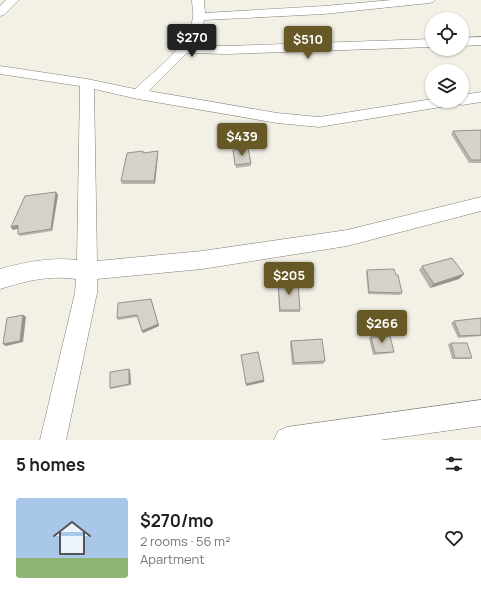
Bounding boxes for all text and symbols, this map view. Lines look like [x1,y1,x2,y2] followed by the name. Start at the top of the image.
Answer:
[425,12,469,108] map controls
[425,12,469,56] button: locate
[168,24,216,58] pin: $270
[284,26,332,60] pin: $510
[176,28,208,46] text: $270
[293,30,323,48] text: $510
[425,64,469,108] button: layers
[218,123,266,157] pin: $439
[226,127,258,145] text: $439
[265,262,313,296] pin: $205
[273,266,305,284] text: $205
[358,310,406,344] pin: $266
[366,314,398,332] text: $266
[16,453,85,476] text: 5 homes
[443,453,465,475] icon: filters
[140,509,214,532] text: $270/mo
[48,514,96,562] icon: home
[443,527,465,549] icon: heart
[140,532,230,550] text: 2 rooms · 56 m²
[140,550,204,568] text: Apartment

